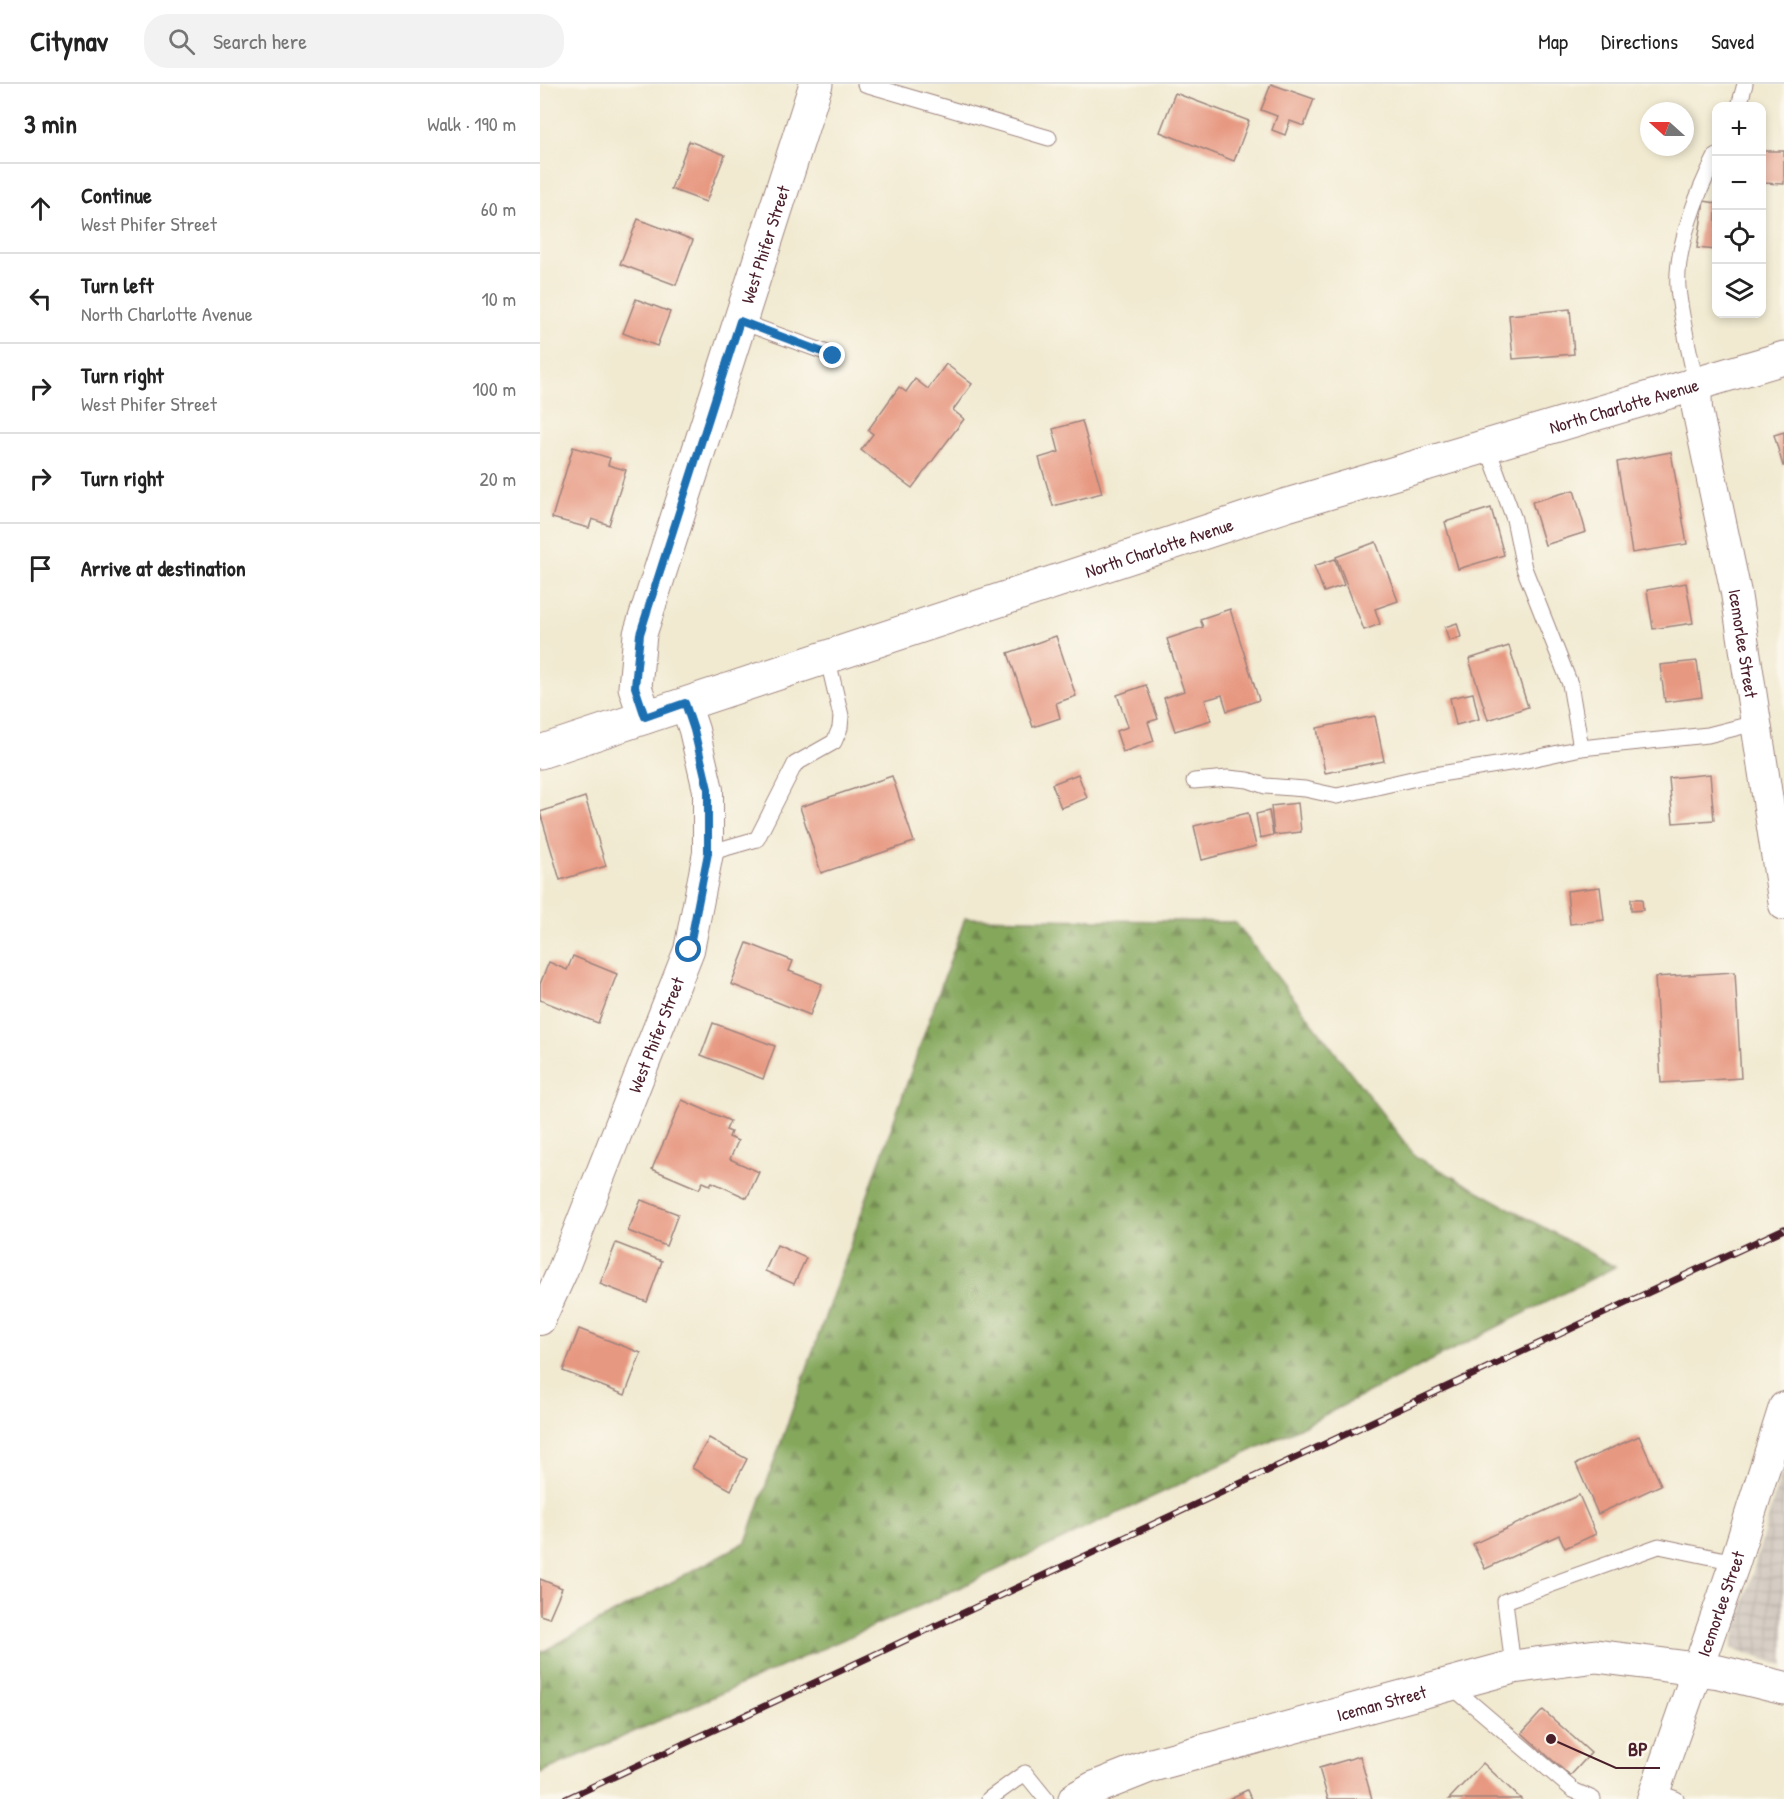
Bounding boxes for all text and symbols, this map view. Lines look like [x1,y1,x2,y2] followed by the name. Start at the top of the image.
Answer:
[144,14,564,68] search box
[30,22,108,60] text: Citynav
[165,25,198,58] icon: search
[213,26,307,56] text: Search here
[1538,27,1568,56] text: Map
[1601,27,1678,56] text: Directions
[1711,27,1754,56] text: Saved
[1640,102,1694,156] north arrow
[1712,102,1766,318] map controls
[1712,102,1766,156] button: +
[24,106,77,141] text: 3 min
[427,110,516,137] text: Walk · 190 m
[1712,156,1766,210] button: −
[81,180,152,210] text: Continue
[734,181,796,306] street label: West Phifer Street
[24,192,57,225] icon: ahead
[481,195,516,222] text: 60 m
[81,210,217,237] text: West Phifer Street
[1712,210,1766,264] button: locate
[1712,264,1766,318] button: layers
[81,270,154,300] text: Turn left
[24,282,57,315] icon: left
[482,285,516,312] text: 10 m
[81,300,253,327] text: North Charlotte Avenue
[819,342,845,368] route end
[81,360,164,390] text: Turn right
[1546,371,1701,439] street label: North Charlotte Avenue
[24,372,57,405] icon: right
[473,375,516,402] text: 100 m
[81,390,217,417] text: West Phifer Street
[24,462,57,495] icon: right
[81,463,164,493] text: Turn right
[479,465,516,492] text: 20 m
[1082,511,1236,583] street label: North Charlotte Avenue
[24,552,57,585] icon: arrive
[81,553,246,583] text: Arrive at destination
[1723,586,1765,700] street label: Icemorlee Street
[675,936,701,962] route start
[622,972,690,1096] street label: West Phifer Street
[1690,1547,1750,1660] street label: Icemorlee Street
[1334,1678,1430,1727] street label: Iceman Street
[1616,1730,1660,1768] callout: BP
[1628,1735,1648,1762] text: BP

